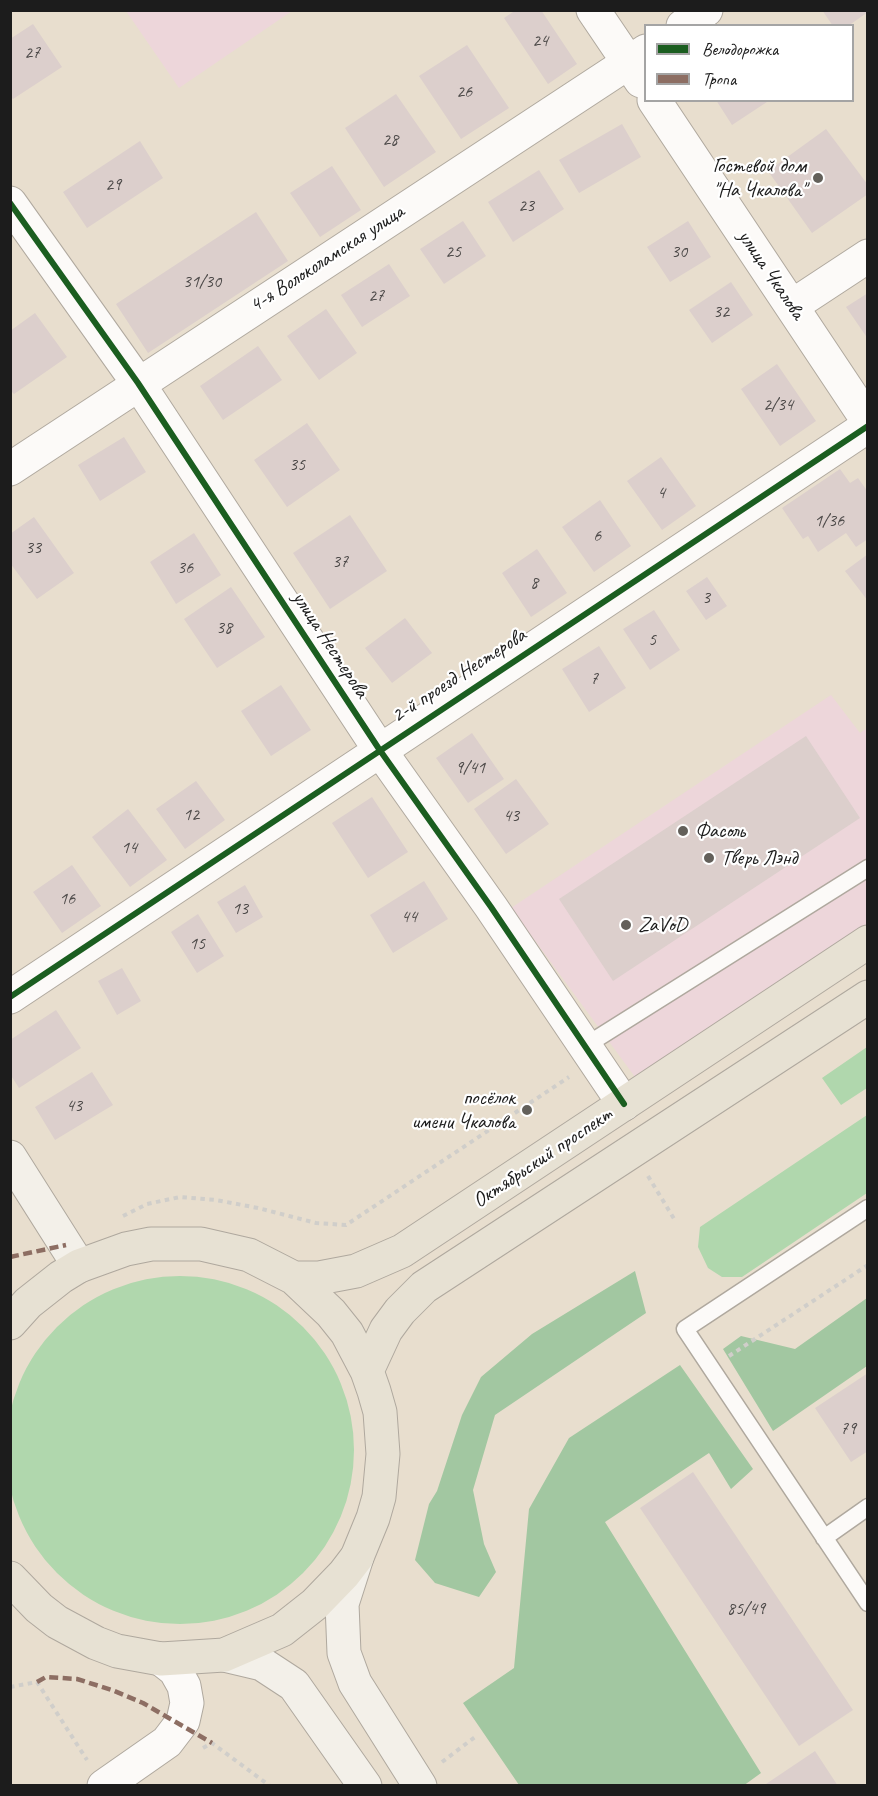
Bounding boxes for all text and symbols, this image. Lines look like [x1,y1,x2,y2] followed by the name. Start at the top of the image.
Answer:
[644,24,854,102] legend
[532,30,548,52] house number: 24
[702,38,778,60] text: Велодорожка
[24,42,40,64] house number: 27
[702,68,736,90] text: Тропа
[456,81,472,103] house number: 26
[382,129,398,151] house number: 28
[713,153,806,203] place label: Гостевой дом "На Чкалова"
[811,171,825,185] marker: Гостевой дом "На Чкалова"
[105,174,121,196] house number: 29
[518,195,534,217] house number: 23
[245,200,409,318] street label: 4-я Волоколамская улица
[732,225,810,325] street label: улица Чкалова
[445,241,461,263] house number: 25
[671,241,687,263] house number: 30
[183,271,221,293] house number: 31/30
[368,285,384,307] house number: 27
[713,301,729,323] house number: 32
[763,394,793,416] house number: 2/34
[289,454,305,476] house number: 35
[657,482,665,504] house number: 4
[814,510,844,532] house number: 1/36
[593,525,601,547] house number: 6
[25,537,41,559] house number: 33
[332,551,348,573] house number: 37
[177,557,193,579] house number: 36
[530,572,538,594] house number: 8
[286,587,374,703] street label: улица Нестерова
[702,587,710,609] house number: 3
[216,617,232,639] house number: 38
[387,623,531,729] street label: 2-й проезд Нестерова
[648,629,656,651] house number: 5
[590,668,598,690] house number: 7
[455,757,485,779] house number: 9/41
[183,804,199,826] house number: 12
[503,805,519,827] house number: 43
[695,818,745,844] place label: Фасоль
[676,824,690,838] marker: Фасоль
[121,837,137,859] house number: 14
[721,845,797,871] place label: Тверь Лэнд
[702,851,716,865] marker: Тверь Лэнд
[59,888,75,910] house number: 16
[232,898,248,920] house number: 13
[401,906,417,928] house number: 44
[638,912,687,938] place label: ZaVoD
[619,918,633,932] marker: ZaVoD
[189,933,205,955] house number: 15
[411,1085,515,1135] place label: посёлок имени Чкалова
[66,1095,82,1117] house number: 43
[468,1102,618,1214] street label: Октябрьский проспект
[520,1103,534,1117] marker: посёлок имени Чкалова
[840,1418,856,1440] house number: 79
[727,1598,765,1620] house number: 85/49

